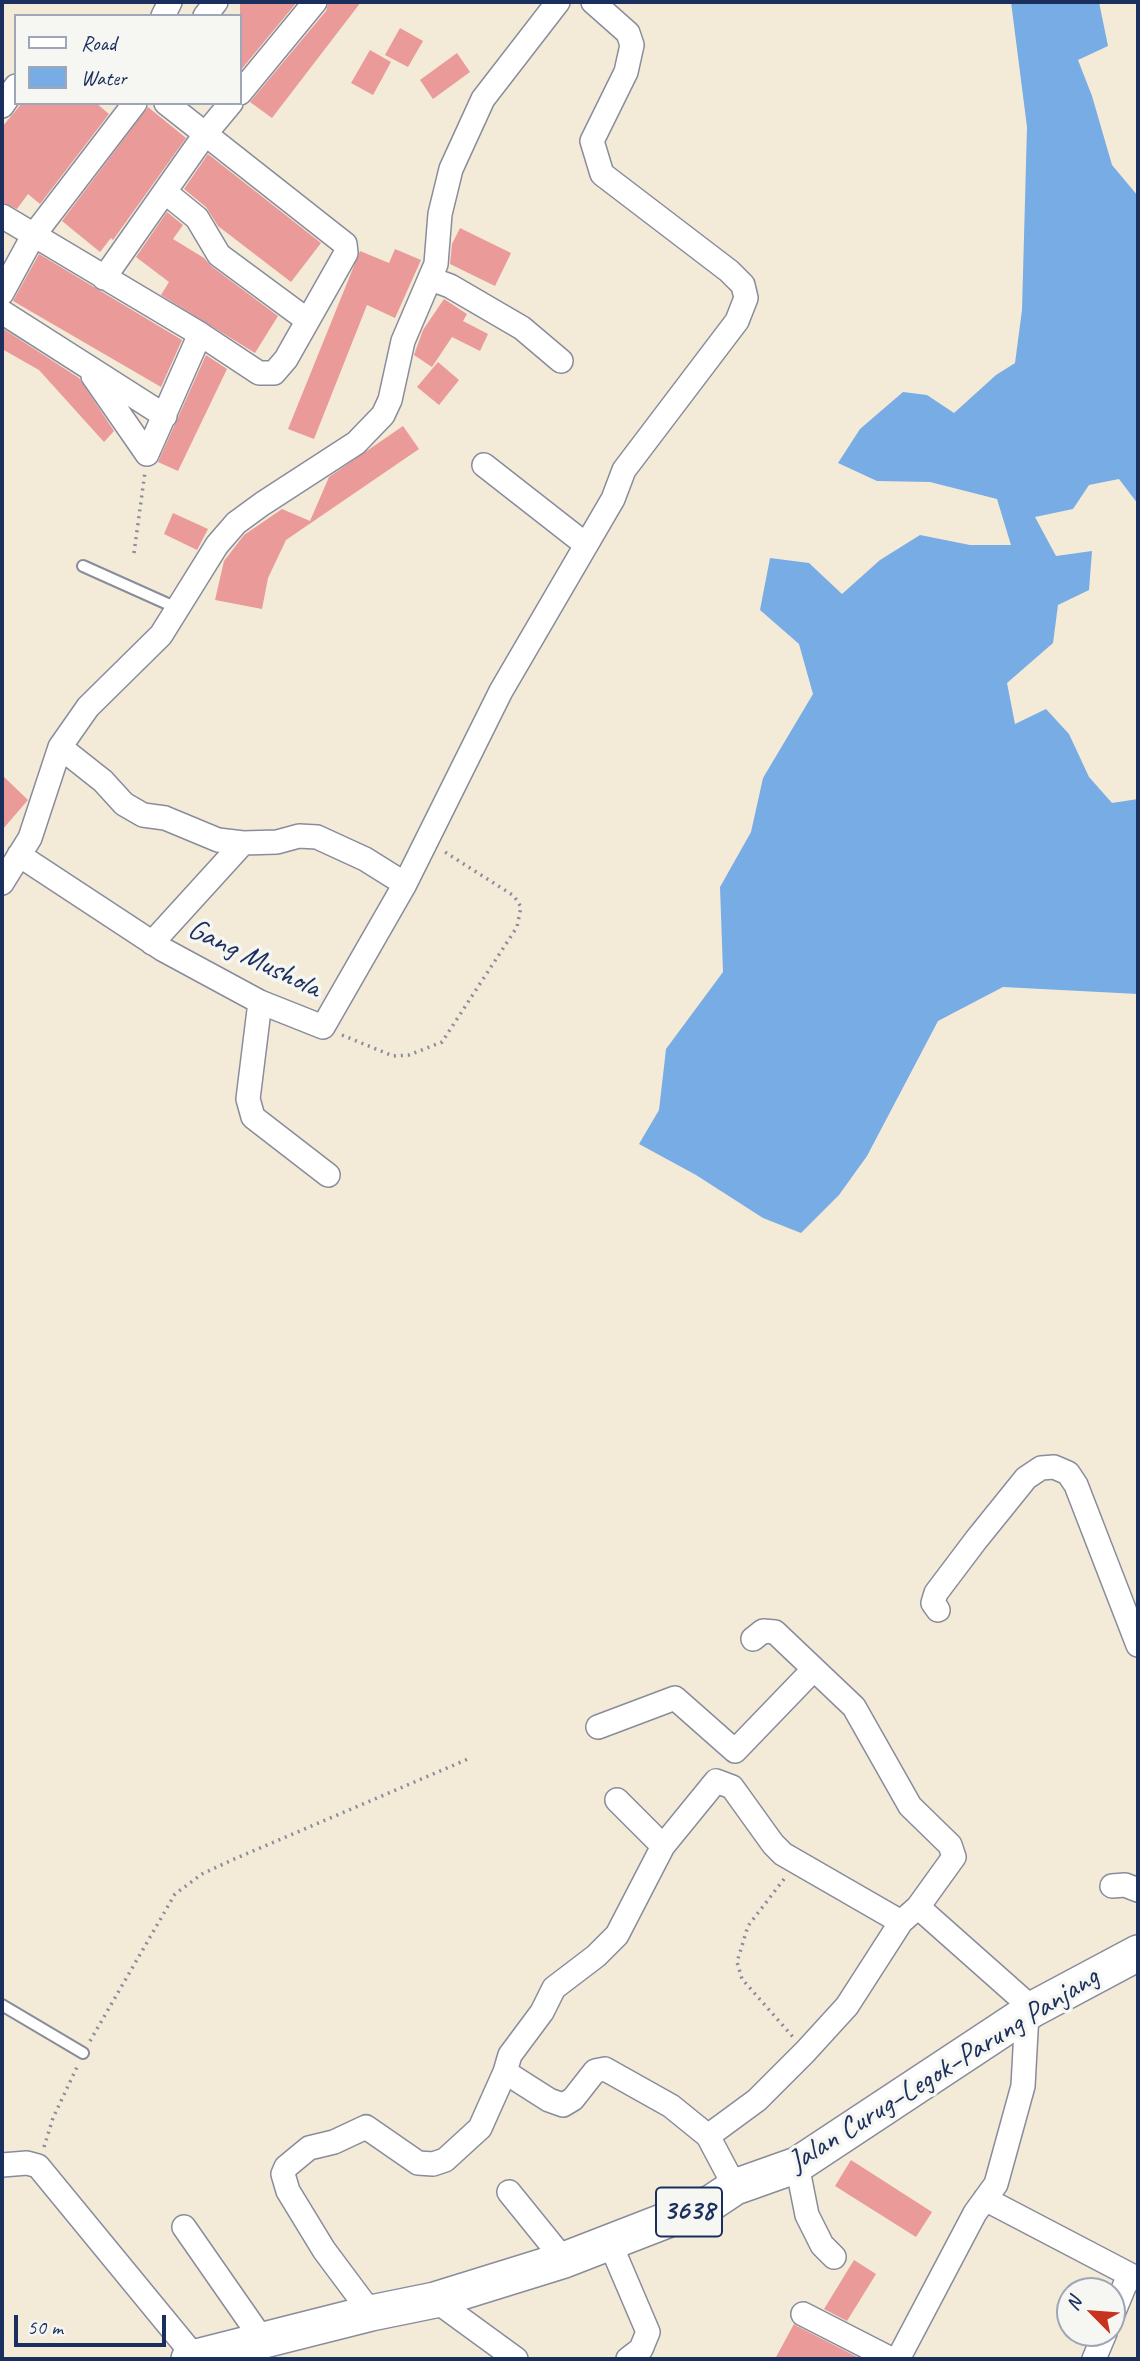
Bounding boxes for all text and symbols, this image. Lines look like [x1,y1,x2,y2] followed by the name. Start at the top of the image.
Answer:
[14,14,242,105] legend
[81,30,116,56] text: Road
[81,65,127,91] text: Water
[182,911,326,1007] street label: Gang Mushola
[782,1959,1106,2181] street label: Jalan Curug–Legok–Parung Panjang
[656,2188,722,2236] road number: 3638
[1056,2277,1126,2347] north arrow
[1060,2294,1087,2314] text: N
[18,2302,170,2346] scale bar
[27,2314,63,2340] text: 50 m

